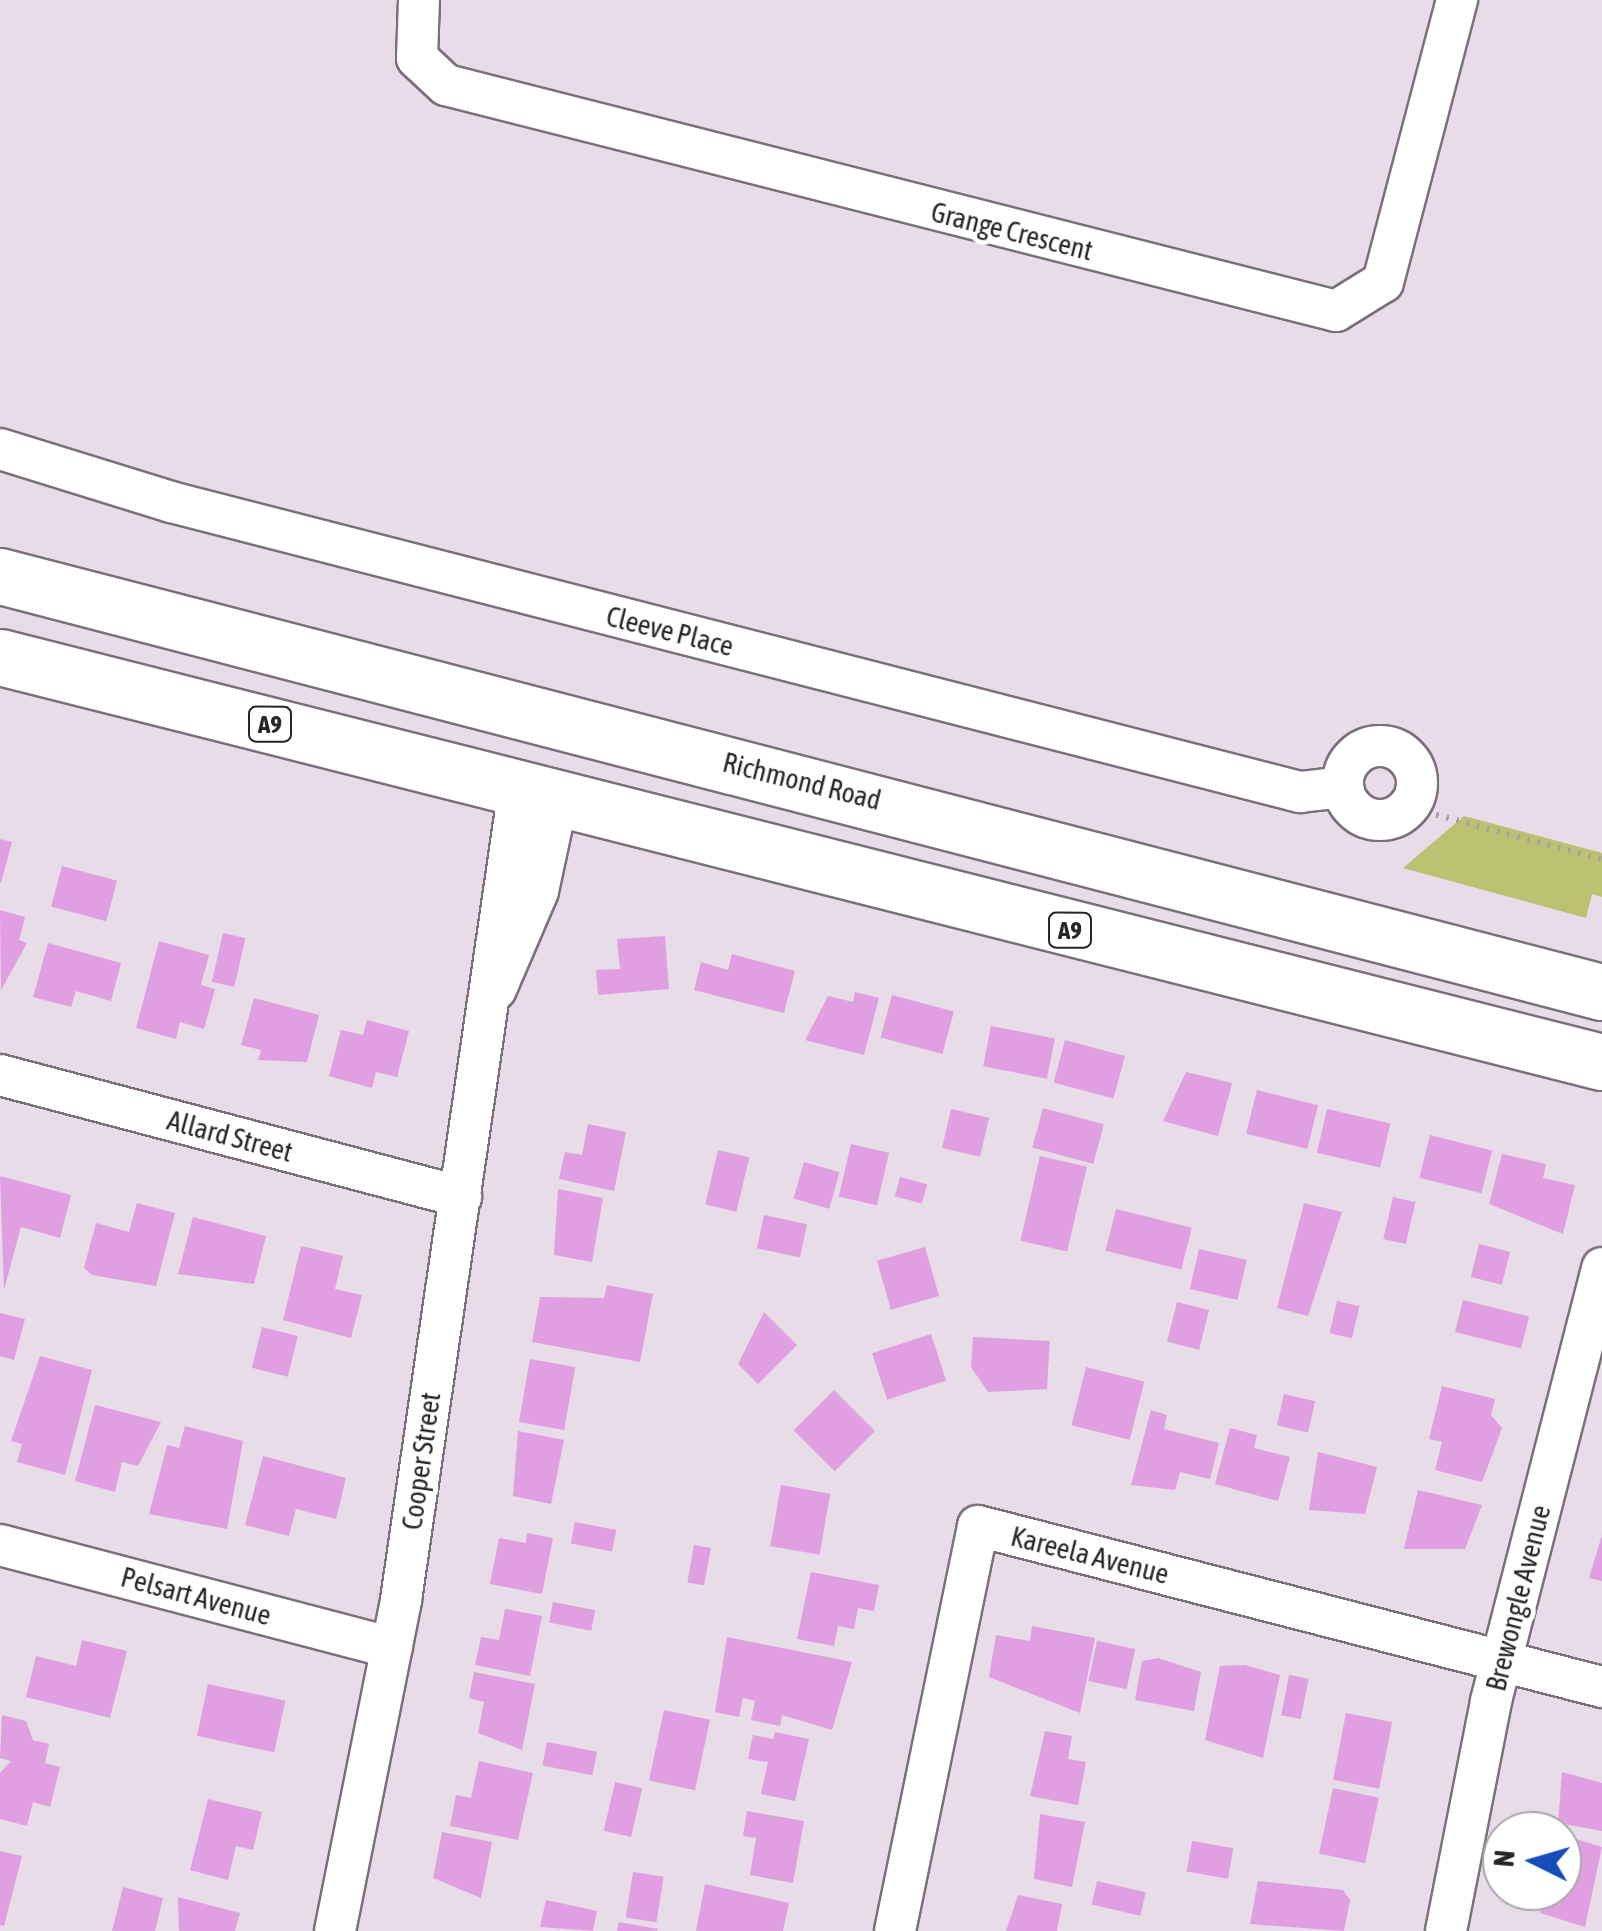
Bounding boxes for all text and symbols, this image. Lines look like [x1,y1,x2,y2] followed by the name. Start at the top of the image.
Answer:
[928,195,1096,267] street label: Grange Crescent
[603,599,737,663] street label: Cleeve Place
[248,704,292,744] road number: A9
[719,745,885,817] street label: Richmond Road
[1048,910,1092,950] road number: A9
[164,1103,296,1169] street label: Allard Street
[395,1390,447,1532] street label: Cooper Street
[1479,1502,1557,1694] street label: Brewongle Avenue
[1008,1519,1172,1591] street label: Kareela Avenue
[117,1560,275,1632] street label: Pelsart Avenue
[1482,1811,1582,1911] north arrow
[1487,1849,1521,1868] text: N

